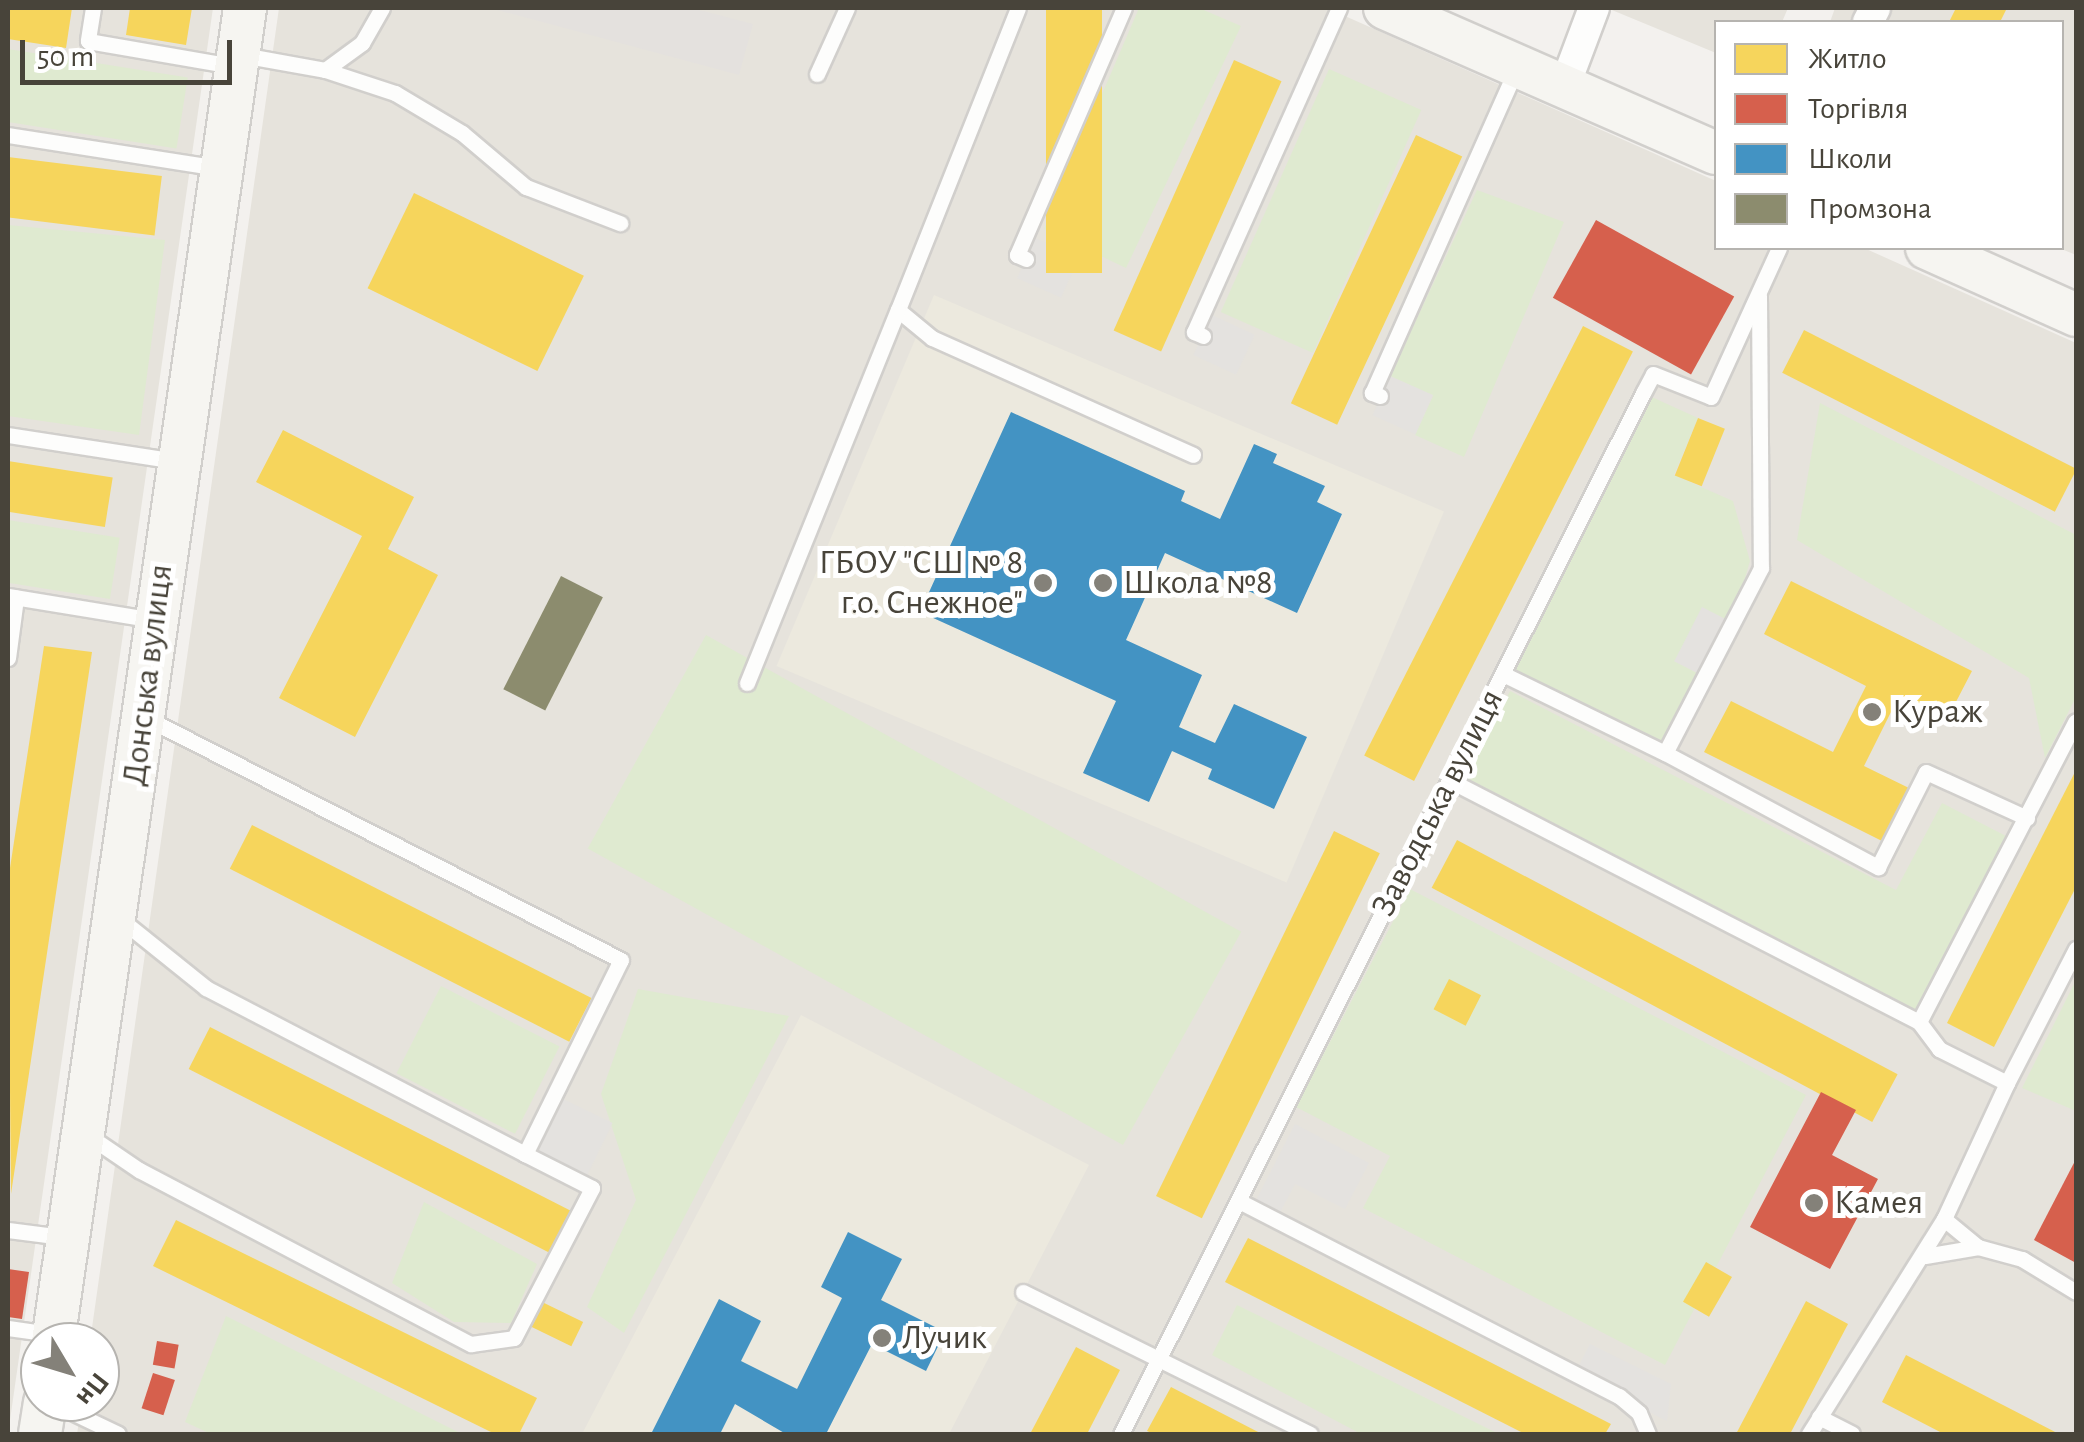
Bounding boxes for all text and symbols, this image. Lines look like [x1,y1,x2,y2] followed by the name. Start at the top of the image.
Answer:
[25,20,238,82] scale bar
[1714,20,2064,250] legend
[37,42,94,72] text: 50 m
[1808,44,1887,74] text: Житло
[1808,94,1909,124] text: Торгівля
[1808,144,1893,174] text: Школи
[1808,194,1932,224] text: Промзона
[819,542,1023,624] place label: ГБОУ "СШ № 8 г.о. Снежное"
[114,562,182,788] street label: Донська вулиця
[1123,562,1273,604] place label: Школа №8
[1032,572,1054,594] marker: ГБОУ "СШ № 8 г.о. Снежное"
[1092,572,1114,594] marker: Школа №8
[1363,683,1513,923] street label: Заводська вулиця
[1892,691,1983,733] place label: Кураж
[1861,701,1883,723] marker: Кураж
[1834,1182,1923,1224] place label: Камея
[1803,1192,1825,1214] marker: Камея
[902,1317,987,1359] place label: Лучик
[20,1322,120,1422] north arrow
[871,1327,893,1349] marker: Лучик
[71,1367,114,1411] text: Пн

